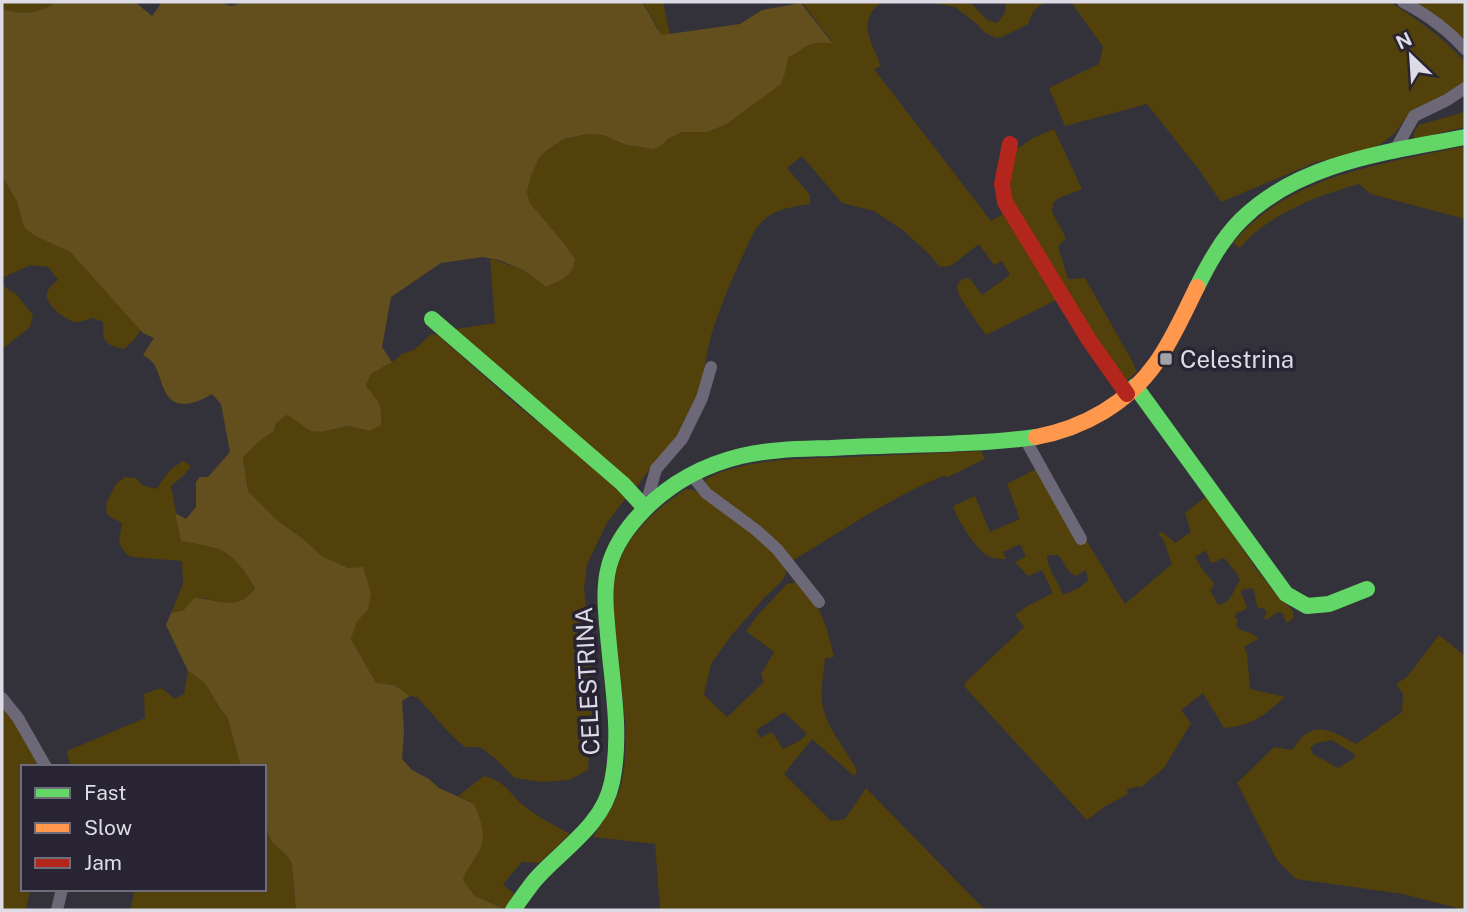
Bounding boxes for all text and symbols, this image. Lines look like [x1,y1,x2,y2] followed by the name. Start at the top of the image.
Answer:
[1376,21,1446,91] north arrow
[1392,27,1415,54] text: N
[1180,345,1294,373] place label: Celestrina
[1158,351,1174,367] marker: Celestrina
[569,606,605,756] street label: CELESTRINA
[21,765,266,891] legend
[84,780,126,805] text: Fast
[84,815,132,840] text: Slow
[84,850,122,875] text: Jam

